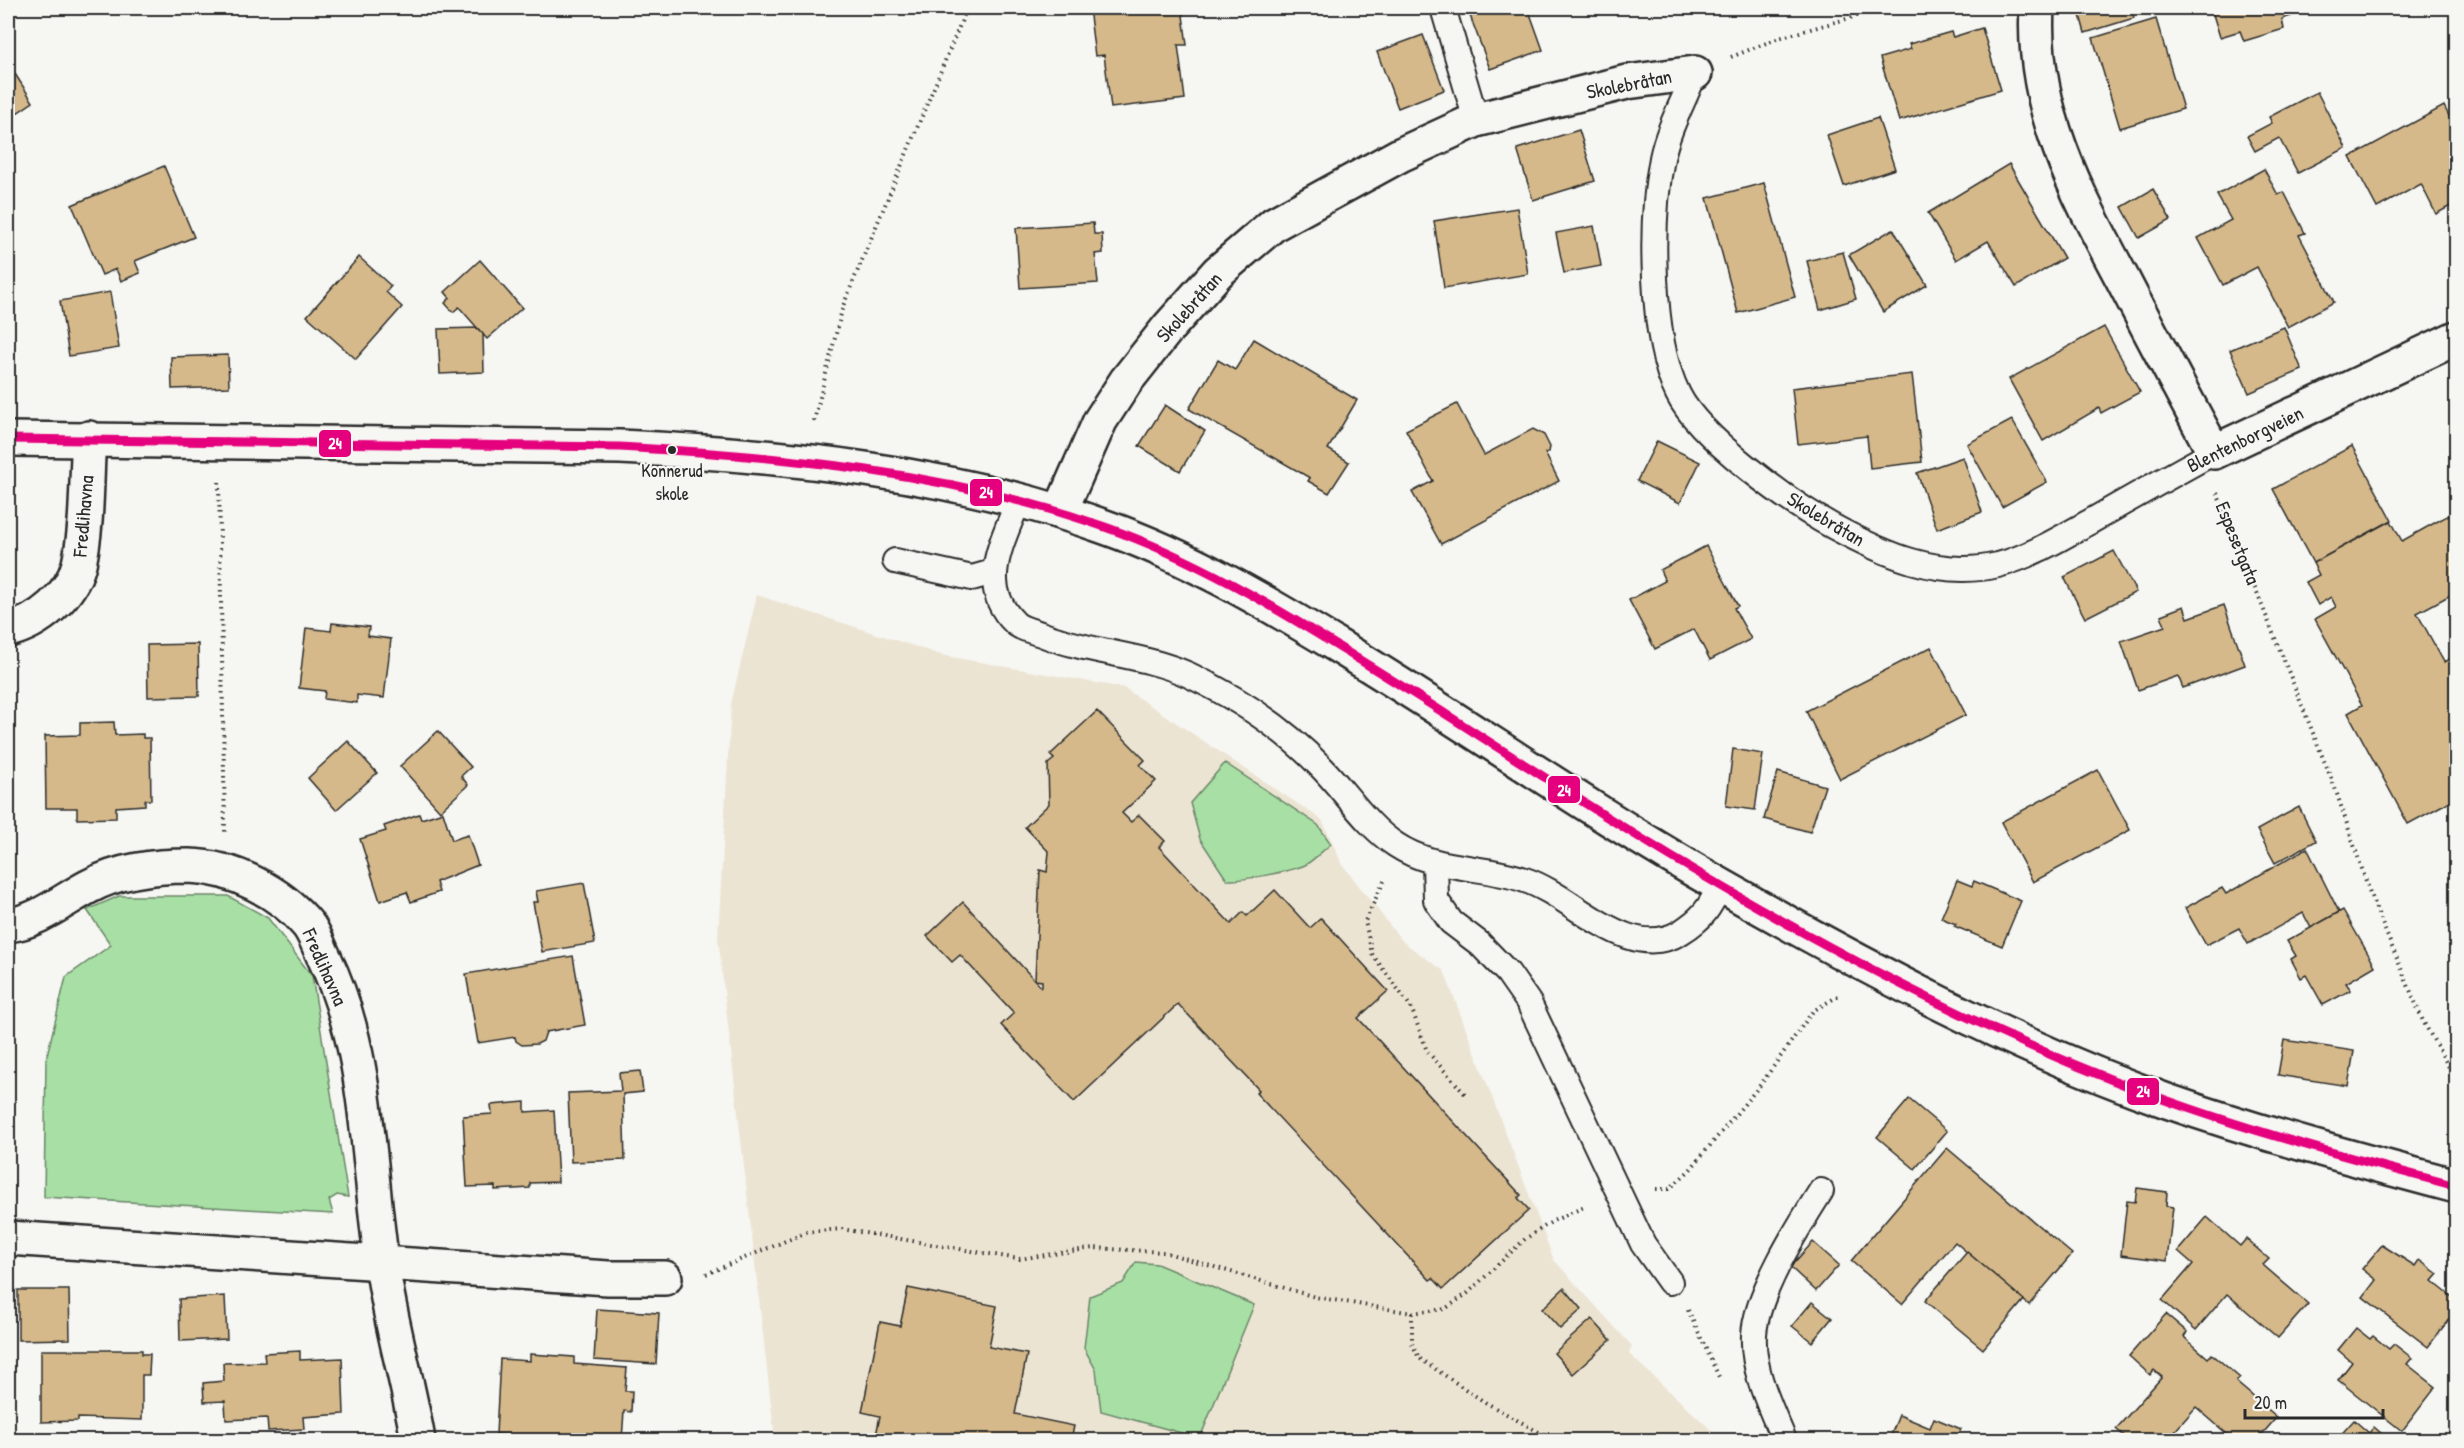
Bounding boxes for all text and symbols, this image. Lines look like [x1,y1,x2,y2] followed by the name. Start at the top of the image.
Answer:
[1584,62,1674,105] street label: Skolebråtan
[1150,266,1228,348] street label: Skolebråtan
[2182,399,2308,478] street label: Blentenborgveien
[318,429,352,458] line badge: 24
[328,432,342,454] text: 24
[666,444,678,456] marker: Konnerud skole
[641,458,703,506] place label: Konnerud skole
[65,474,100,559] street label: Fredlihavna
[969,478,1003,507] line badge: 24
[979,481,993,503] text: 24
[1782,485,1870,552] street label: Skolebråtan
[2210,497,2267,588] street label: Espesetgata
[1547,775,1581,804] line badge: 24
[1557,779,1571,801] text: 24
[296,923,355,1010] street label: Fredlihavna
[2126,1077,2160,1106] line badge: 24
[2136,1080,2150,1102] text: 24
[2245,1382,2383,1420] scale bar
[2254,1390,2287,1415] text: 20 m

